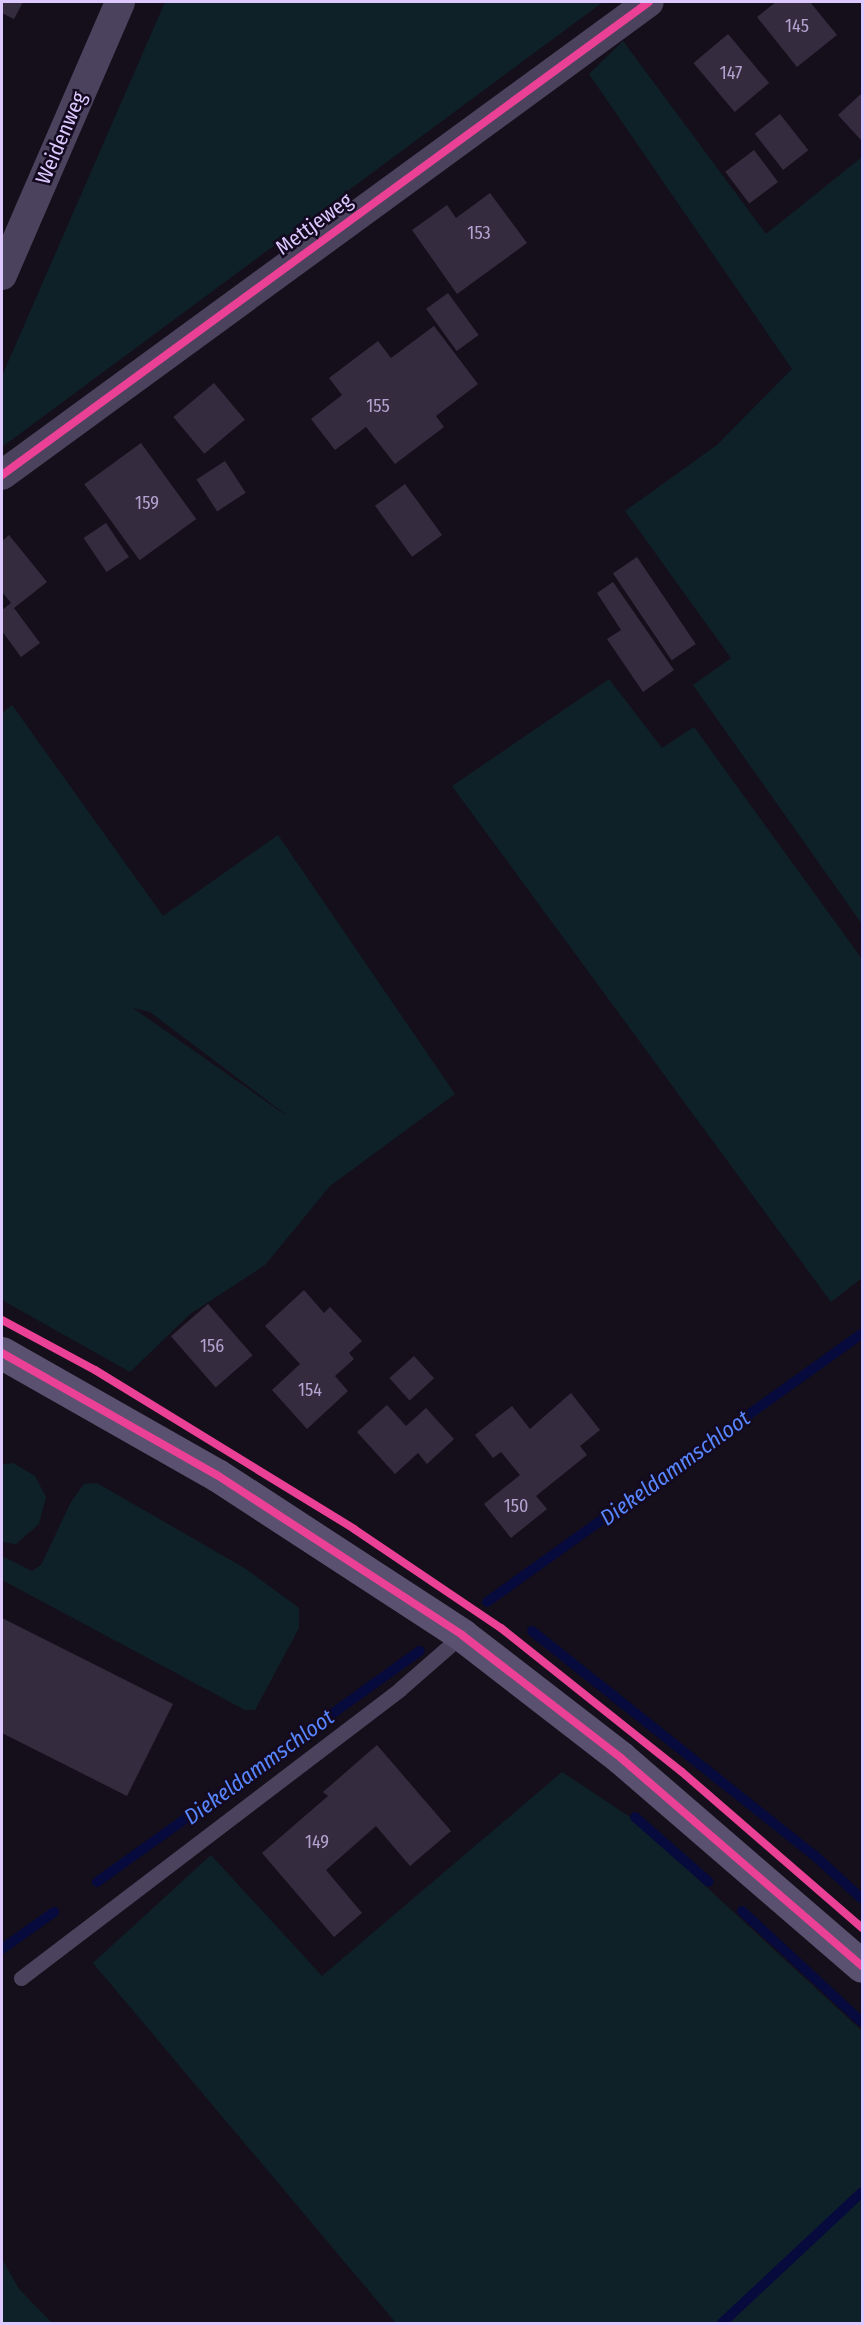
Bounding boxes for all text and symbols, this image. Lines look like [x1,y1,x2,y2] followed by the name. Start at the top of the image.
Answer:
[785,15,809,37] house number: 145
[720,62,742,84] house number: 147
[30,88,92,188] street label: Weidenweg
[271,188,357,260] street label: Mettjeweg
[467,222,491,244] house number: 153
[366,395,390,417] house number: 155
[135,492,159,514] house number: 159
[200,1335,224,1357] house number: 156
[298,1379,322,1401] house number: 154
[595,1405,755,1531] water label: Diekeldammschloot
[504,1495,528,1517] house number: 150
[179,1704,339,1830] water label: Diekeldammschloot
[305,1831,329,1853] house number: 149

